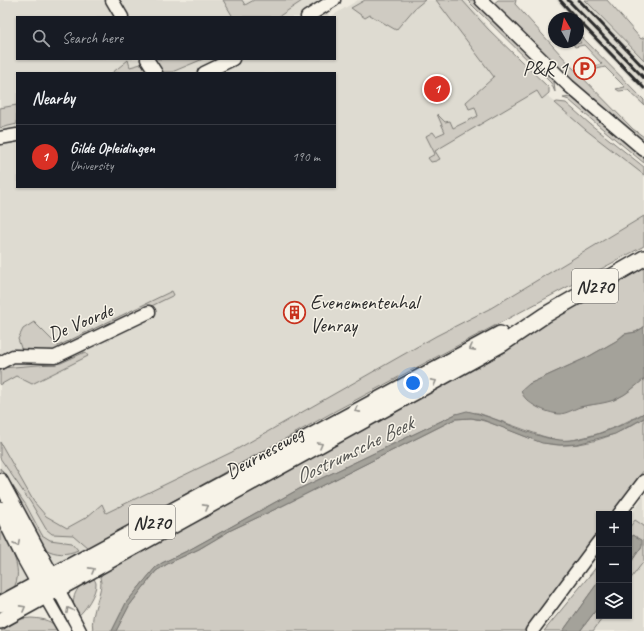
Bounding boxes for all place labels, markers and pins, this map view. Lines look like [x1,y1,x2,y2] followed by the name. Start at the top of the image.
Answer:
[571,55,597,81] parking icon: P&R 1
[523,56,569,81] place label: P&R 1
[424,74,450,104] pin: 1
[310,290,422,338] place label: Evenementenhal Venray
[282,300,308,326] building icon: Evenementenhal Venray

